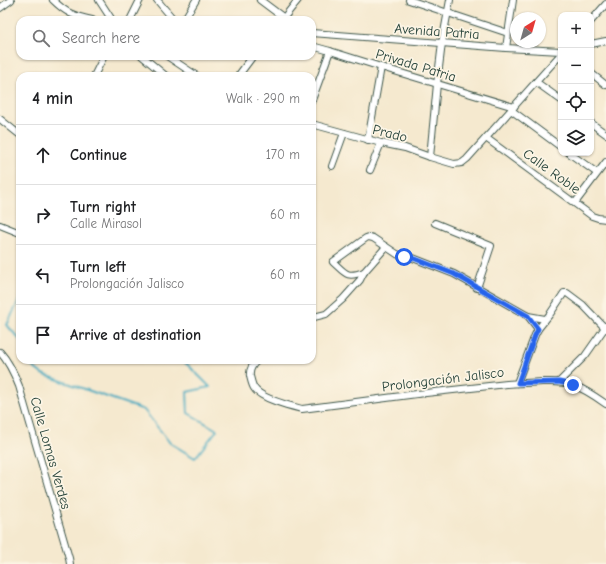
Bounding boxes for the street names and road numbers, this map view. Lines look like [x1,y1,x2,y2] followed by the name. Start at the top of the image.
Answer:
[394,20,480,43] street label: Avenida Patria
[374,45,458,86] street label: Privada Patria
[371,121,409,146] street label: Prado
[520,145,584,198] street label: Calle Roble
[381,364,505,395] street label: Prolongación Jalisco
[26,395,75,511] street label: Calle Lomas Verdes

